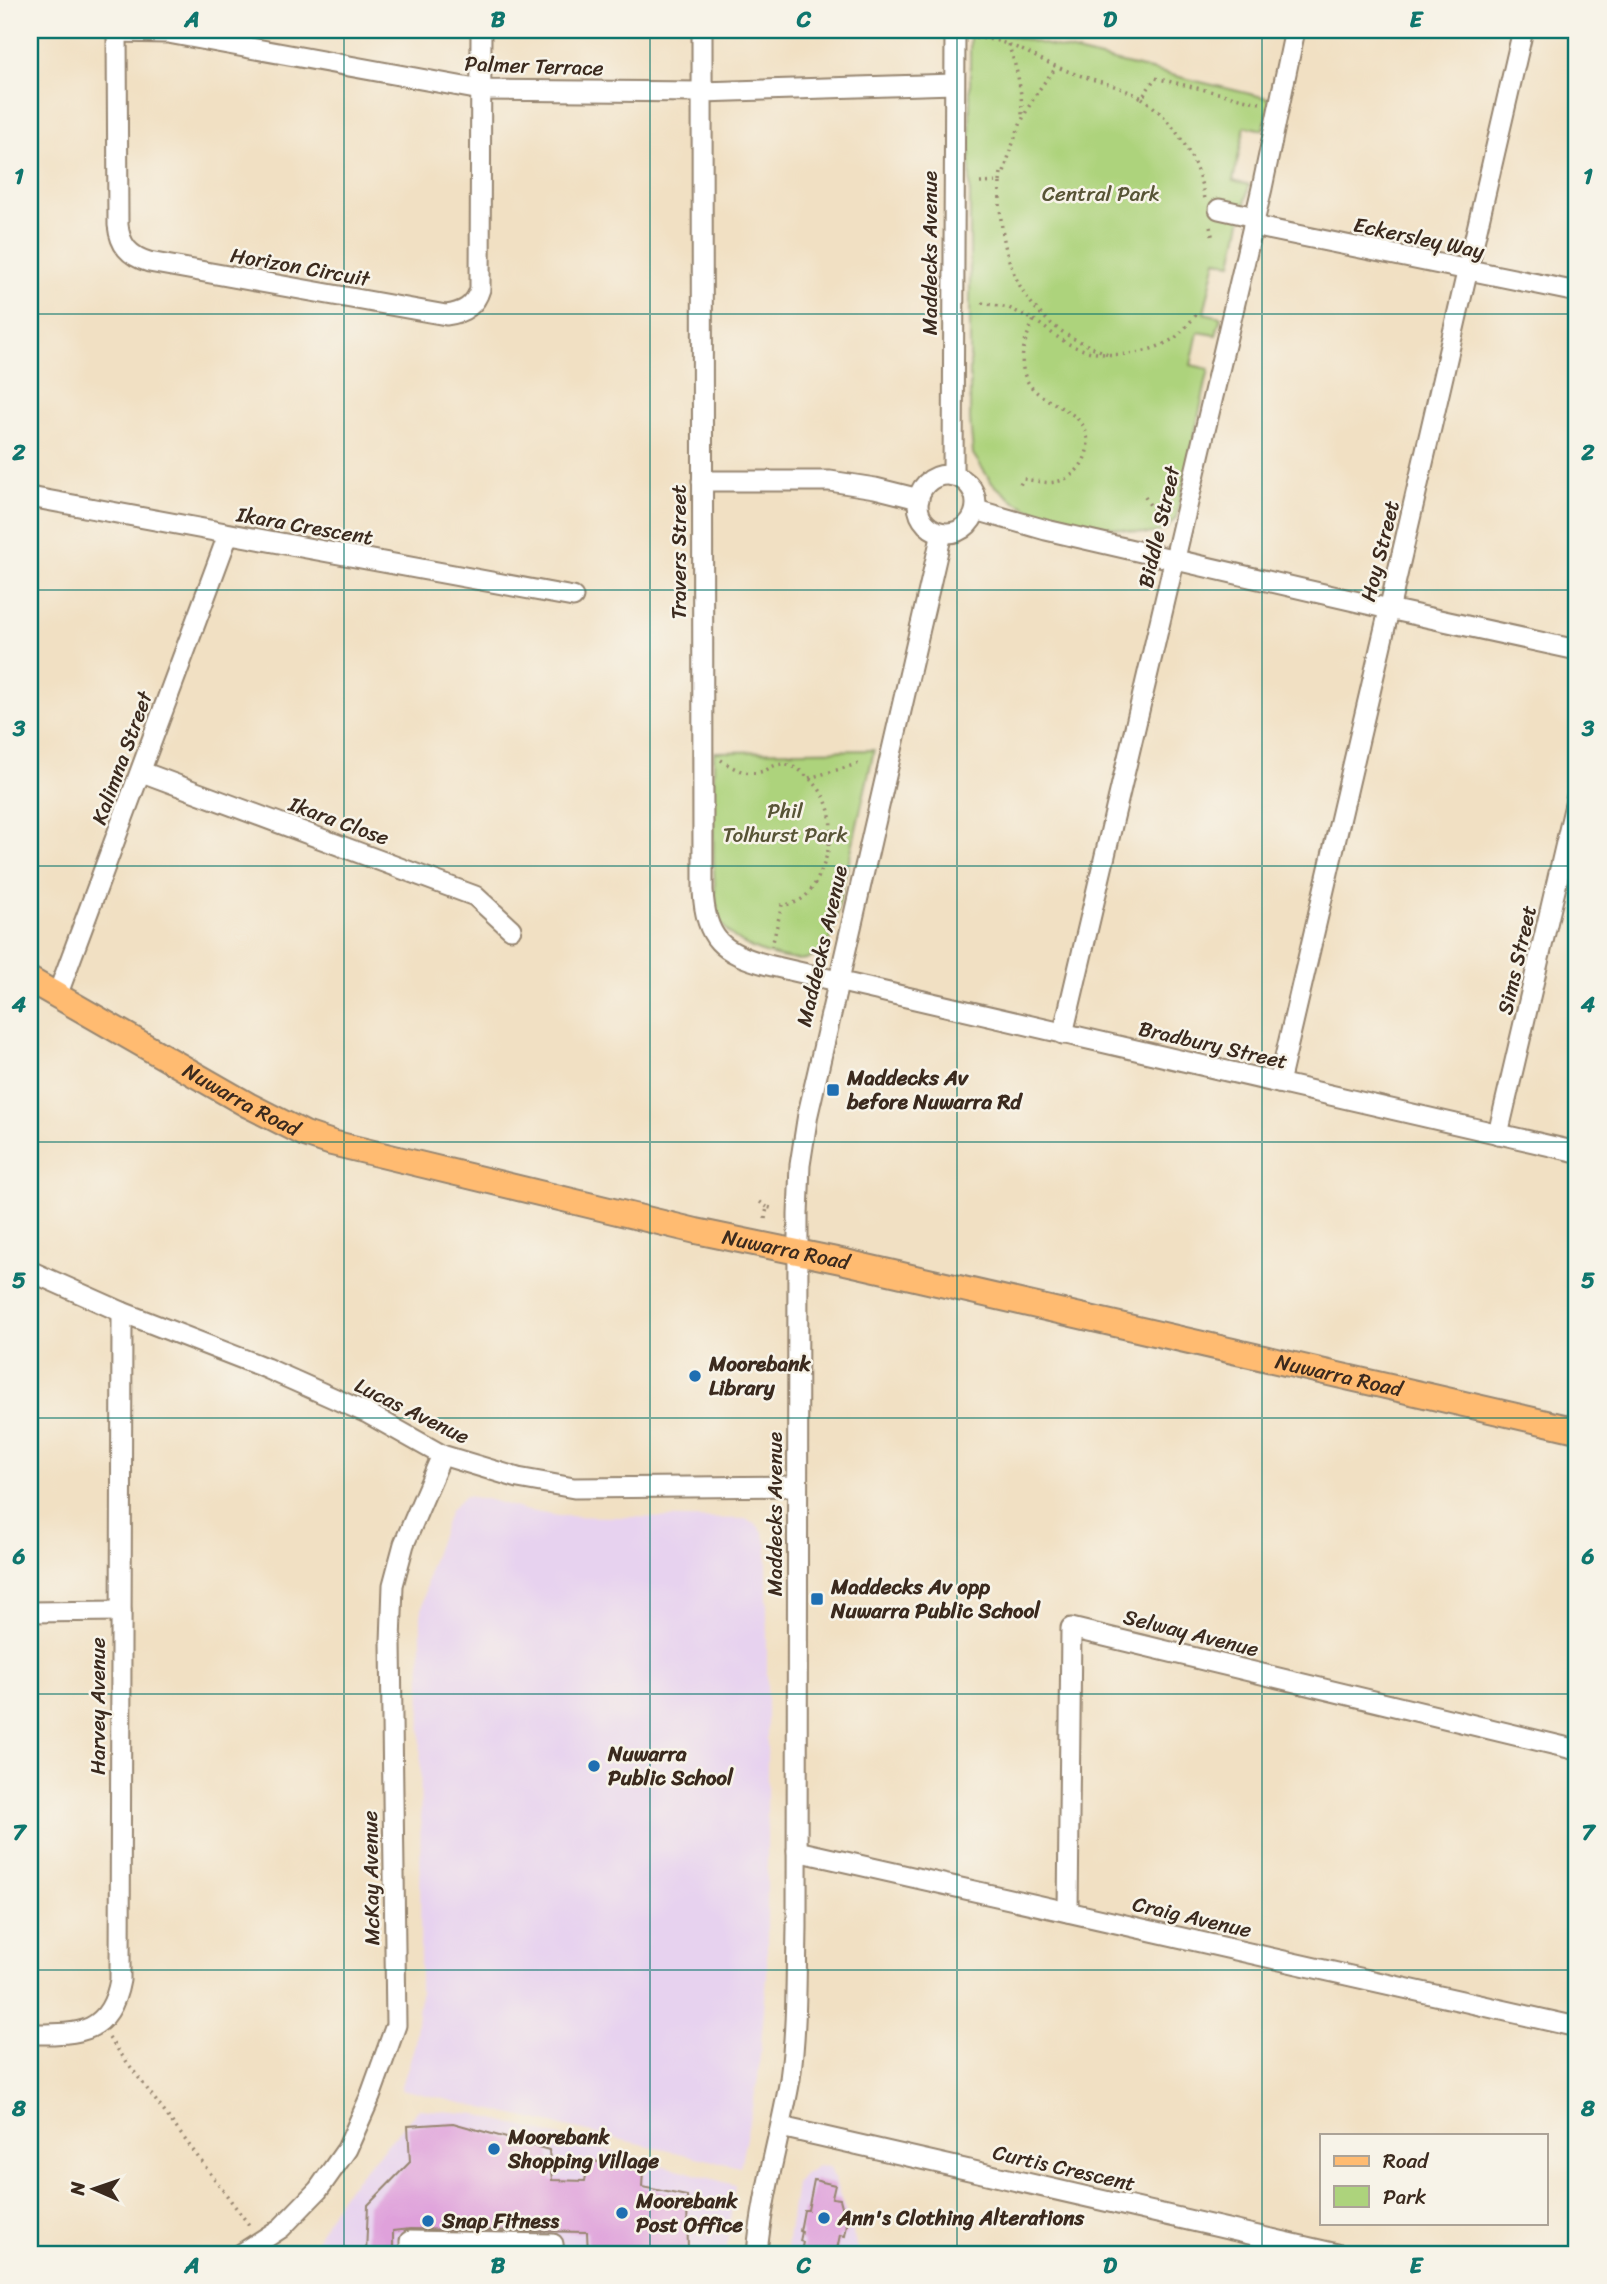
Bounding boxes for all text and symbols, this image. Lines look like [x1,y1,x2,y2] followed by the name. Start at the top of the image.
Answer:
[183,0,200,40] text: A
[491,0,506,40] text: B
[796,0,812,40] text: C
[1103,0,1118,40] text: D
[1410,0,1425,40] text: E
[464,45,604,87] street label: Palmer Terrace
[14,156,24,197] text: 1
[1583,156,1593,197] text: 1
[911,171,949,335] street label: Maddecks Avenue
[1042,175,1160,213] park label: Central Park
[1350,206,1488,270] street label: Eckersley Way
[227,236,374,298] street label: Horizon Circuit
[11,432,26,473] text: 2
[1580,432,1595,473] text: 2
[1127,461,1192,592] street label: Biddle Street
[660,485,698,619] street label: Travers Street
[233,495,376,557] street label: Ikara Crescent
[1349,496,1411,606] street label: Hoy Street
[80,684,164,830] street label: Kalimna Street
[12,708,26,749] text: 3
[1581,708,1595,749] text: 3
[282,785,395,857] street label: Ikara Close
[723,792,848,854] park label: Phil Tolhurst Park
[785,862,859,1030] street label: Maddecks Avenue
[1486,902,1548,1018] street label: Sims Street
[11,984,27,1025] text: 4
[1580,984,1596,1025] text: 4
[1135,1009,1291,1081] street label: Bradbury Street
[175,1052,309,1148] street label: Nuwarra Road
[846,1059,1023,1121] place label: Maddecks Av before Nuwarra Rd
[825,1082,841,1098] marker: Maddecks Av before Nuwarra Rd
[719,1218,855,1282] street label: Nuwarra Road
[12,1260,26,1301] text: 5
[1581,1260,1595,1301] text: 5
[1272,1342,1408,1409] street label: Nuwarra Road
[708,1345,811,1407] place label: Moorebank Library
[348,1367,476,1455] street label: Lucas Avenue
[687,1368,703,1384] marker: Moorebank Library
[756,1432,794,1596] street label: Maddecks Avenue
[11,1536,26,1577] text: 6
[1580,1536,1595,1577] text: 6
[830,1568,1041,1630] place label: Maddecks Av opp Nuwarra Public School
[809,1591,825,1607] marker: Maddecks Av opp Nuwarra Public School
[1119,1598,1263,1668] street label: Selway Avenue
[79,1637,117,1775] street label: Harvey Avenue
[607,1735,734,1797] place label: Nuwarra Public School
[586,1758,602,1774] marker: Nuwarra Public School
[351,1810,391,1946] street label: McKay Avenue
[12,1812,27,1853] text: 7
[1581,1812,1596,1853] text: 7
[1129,1885,1255,1949] street label: Craig Avenue
[11,2088,26,2129] text: 8
[1580,2088,1595,2129] text: 8
[507,2118,659,2180] place label: Moorebank Shopping Village
[989,2133,1139,2203] street label: Curtis Crescent
[1320,2134,1548,2224] legend
[486,2141,502,2157] marker: Moorebank Shopping Village
[1383,2142,1430,2180] text: Road
[60,2154,130,2224] north arrow
[1383,2178,1426,2216] text: Park
[61,2180,94,2197] text: N
[635,2182,743,2244] place label: Moorebank Post Office
[837,2199,1085,2237] place label: Ann's Clothing Alterations
[441,2202,559,2240] place label: Snap Fitness
[614,2205,630,2221] marker: Moorebank Post Office
[816,2210,832,2226] marker: Ann's Clothing Alterations
[420,2213,436,2229] marker: Snap Fitness
[183,2245,200,2284] text: A
[491,2245,506,2284] text: B
[796,2245,812,2284] text: C
[1103,2245,1118,2284] text: D
[1410,2245,1425,2284] text: E

